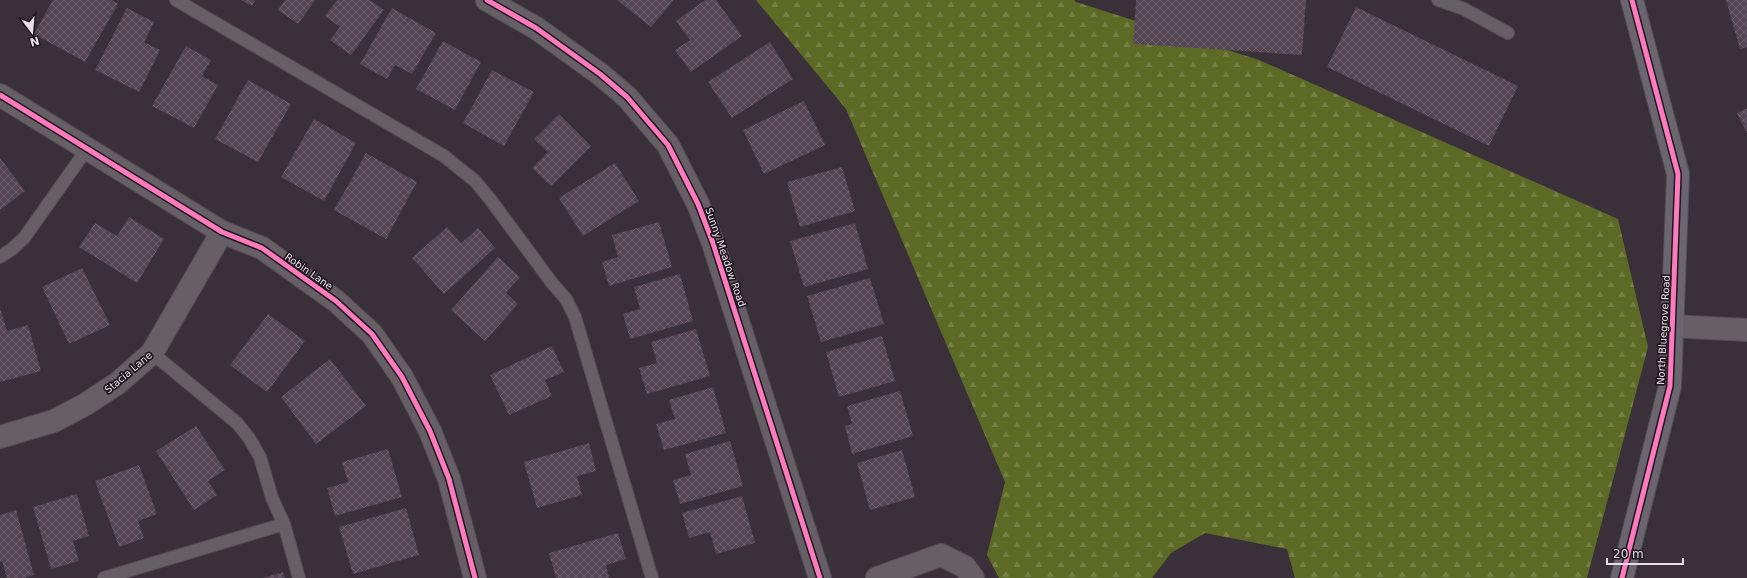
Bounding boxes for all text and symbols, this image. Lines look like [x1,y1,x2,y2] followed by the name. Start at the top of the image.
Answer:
[12,12,52,52] north arrow
[28,34,41,49] text: N
[703,206,748,308] street label: Sunny Meadow Road
[283,251,335,292] street label: Robin Lane
[1655,275,1672,385] street label: North Bluegrove Road
[103,349,154,395] street label: Stacia Lane
[1607,540,1683,566] scale bar
[1613,547,1644,561] text: 20 m

